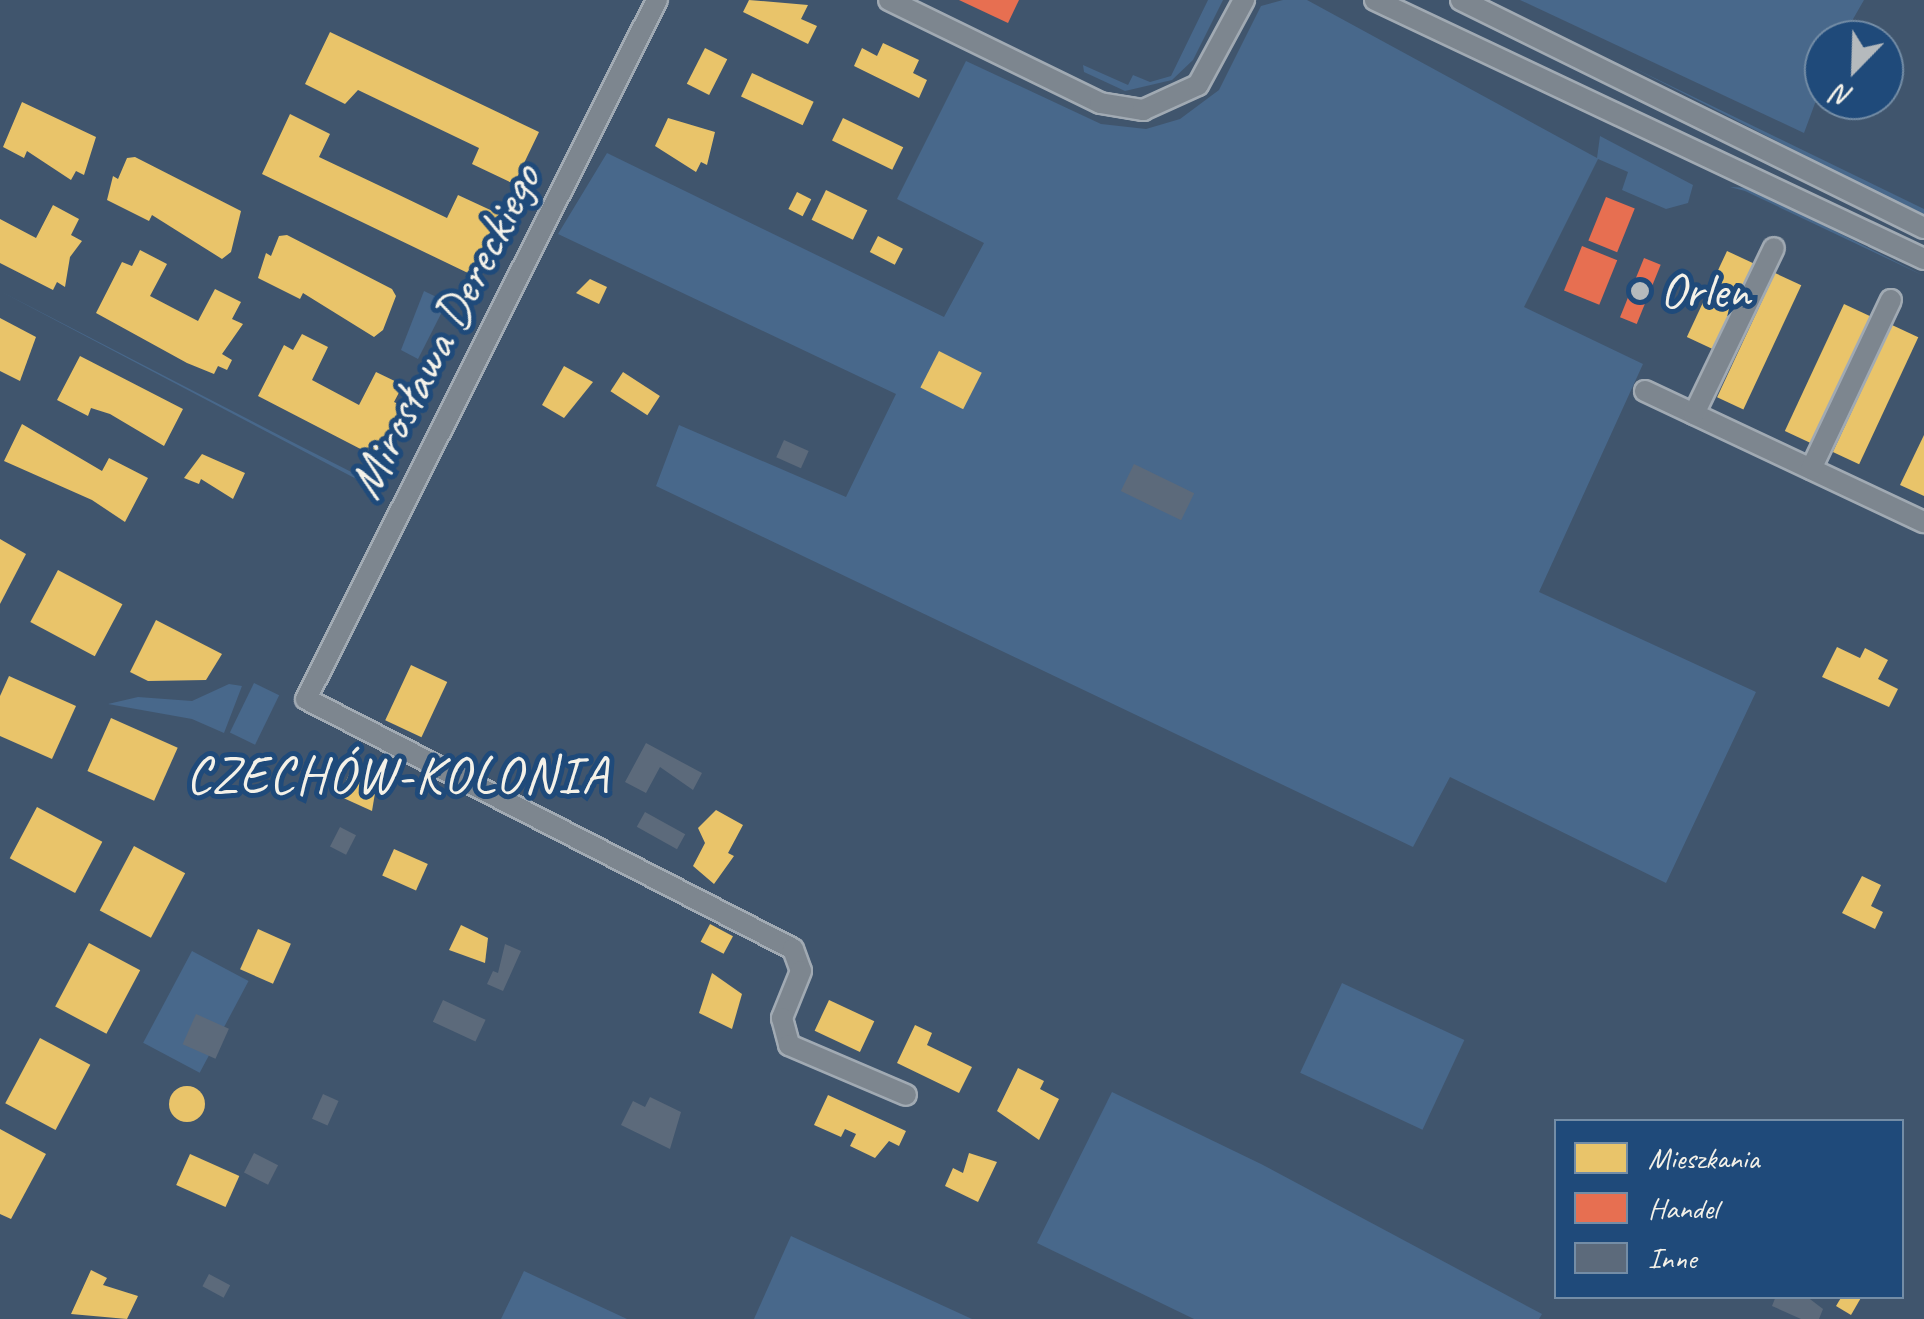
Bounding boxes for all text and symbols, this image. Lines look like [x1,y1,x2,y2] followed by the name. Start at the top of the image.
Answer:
[1804,20,1904,120] north arrow
[1828,77,1858,116] text: N
[334,154,554,508] street label: Mirosława Dereckiego
[1660,261,1750,321] place label: Orlen
[1629,280,1651,302] marker: Orlen
[186,745,610,807] district label: CZECHÓW-KOLONIA
[1554,1119,1904,1299] legend
[1648,1139,1759,1177] text: Mieszkania
[1648,1189,1718,1227] text: Handel
[1648,1239,1696,1277] text: Inne

